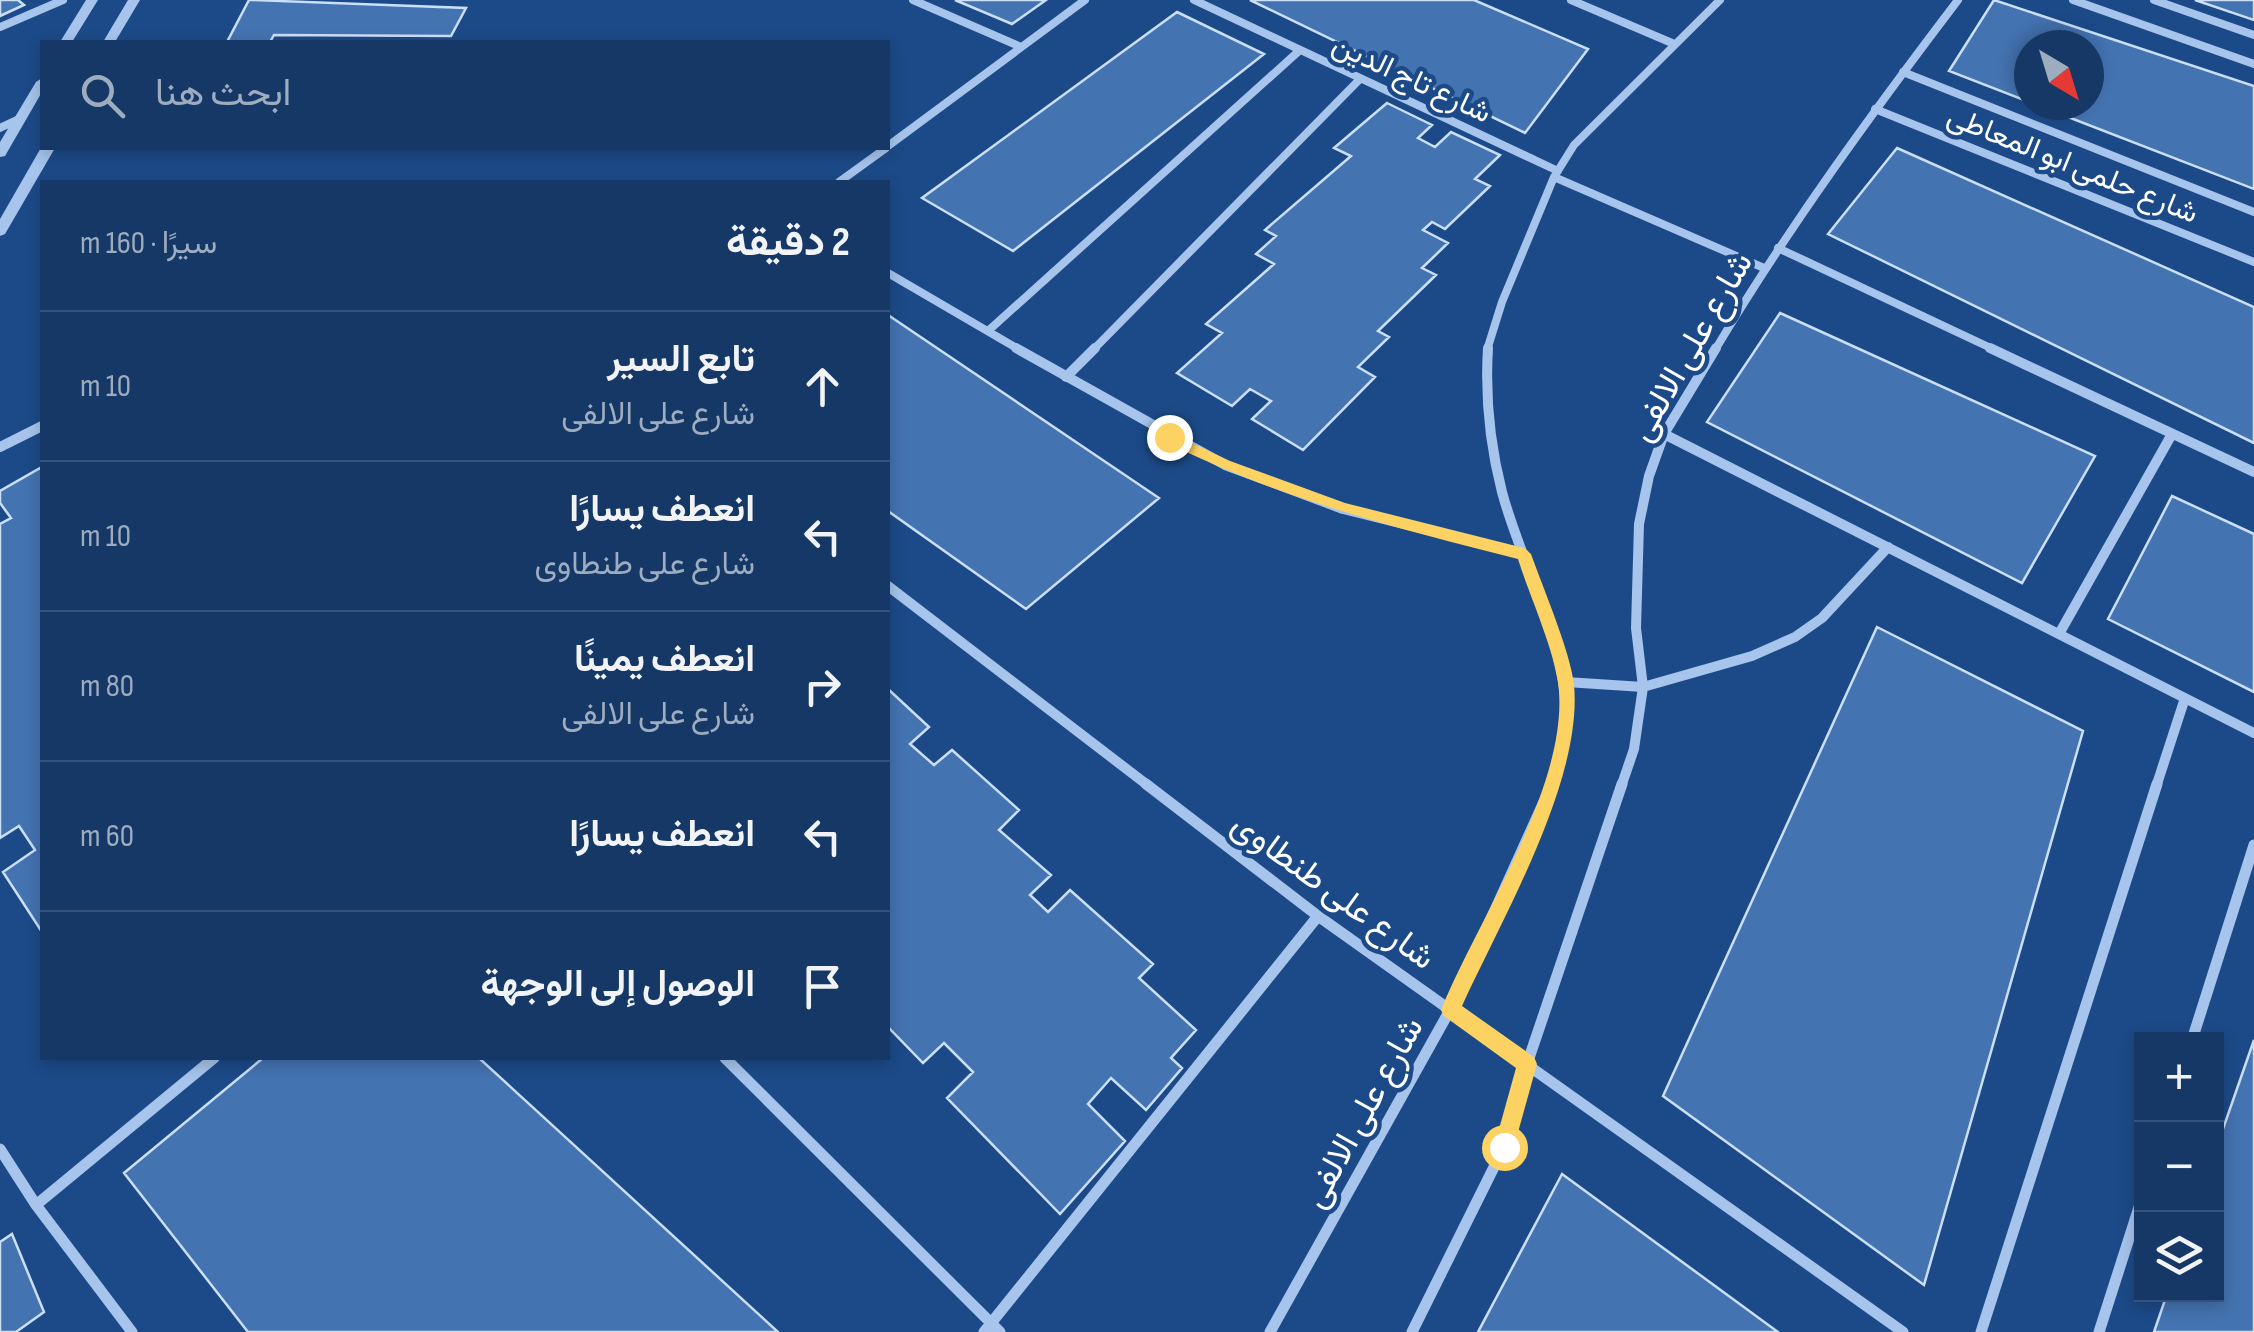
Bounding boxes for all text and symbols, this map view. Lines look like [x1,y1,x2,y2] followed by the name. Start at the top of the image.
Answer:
[1326,26,1497,132] street label: شارع تاج الدين
[2014,30,2104,120] north arrow
[40,40,890,150] search box
[75,68,130,123] icon: search
[155,71,291,116] text: ابحث هنا
[1942,98,2203,233] street label: شارع حلمى ابو المعاطى
[726,217,850,268] text: 2 دقيقة
[80,224,217,263] text: سيرًا · 160 m
[1620,244,1764,450] street label: شارع على الالفى
[607,337,755,382] text: تابع السير
[795,359,850,414] icon: ahead
[80,367,131,406] text: 10 m
[561,395,755,434] text: شارع على الالفى
[1147,415,1193,461] route end
[569,487,755,532] text: انعطف يسارًا
[795,509,850,564] icon: left
[80,517,131,556] text: 10 m
[534,545,755,584] text: شارع على طنطاوى
[574,637,755,682] text: انعطف يمينًا
[795,659,850,714] icon: right
[80,667,134,706] text: 80 m
[561,695,755,734] text: شارع على الالفى
[1222,803,1443,980] street label: شارع على طنطاوى
[795,809,850,864] icon: left
[569,812,755,857] text: انعطف يسارًا
[80,817,134,856] text: 60 m
[795,959,850,1014] icon: arrive
[480,962,755,1007] text: الوصول إلى الوجهة
[1293,1010,1434,1216] street label: شارع على الالفى
[2134,1032,2224,1302] map controls
[2134,1032,2224,1122] button: +
[2134,1122,2224,1212] button: −
[1482,1125,1528,1171] route start
[2134,1212,2224,1302] button: layers

